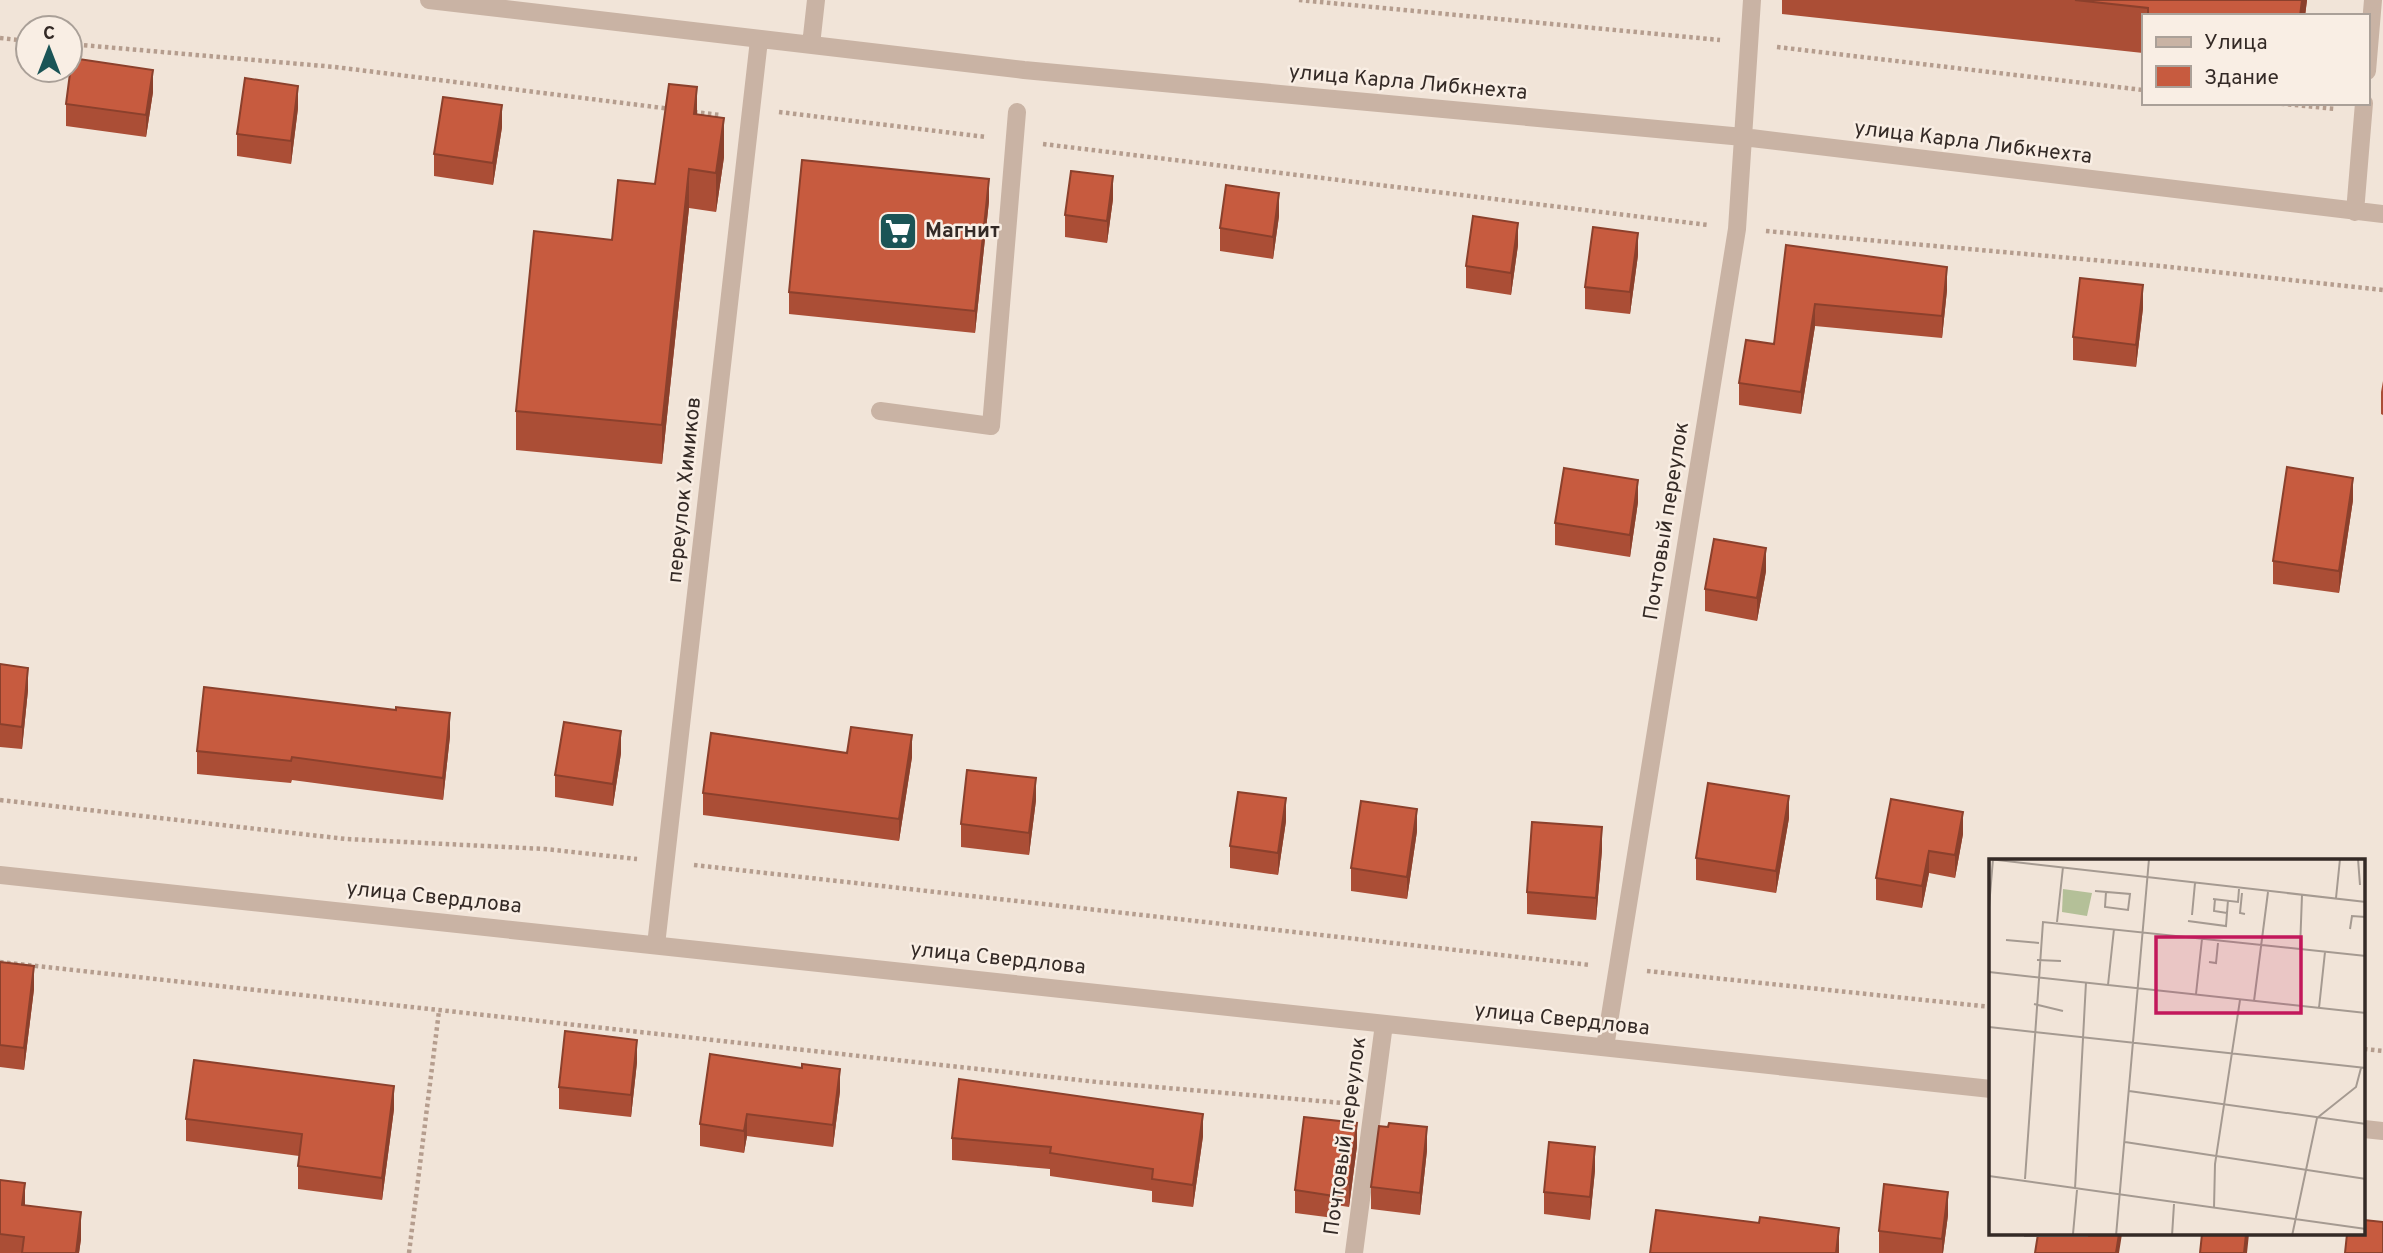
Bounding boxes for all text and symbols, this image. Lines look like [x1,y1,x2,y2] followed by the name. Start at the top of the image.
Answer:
[14,14,84,84] north arrow
[2142,14,2369,105] legend
[43,22,55,46] text: С
[2204,30,2268,57] text: Улица
[1288,59,1528,107] street label: улица Карла Либкнехта
[2204,65,2279,92] text: Здание
[1852,115,2094,171] street label: улица Карла Либкнехта
[877,210,919,252] supermarket icon: Магнит
[925,218,1000,245] place label: Магнит
[662,396,708,584] street label: переулок Химиков
[1638,420,1696,622] street label: Почтовый переулок
[1989,859,2366,1236] inset map
[345,875,523,921] street label: улица Свердлова
[909,936,1087,982] street label: улица Свердлова
[1473,997,1651,1043] street label: улица Свердлова
[1319,1035,1373,1237] street label: Почтовый переулок

